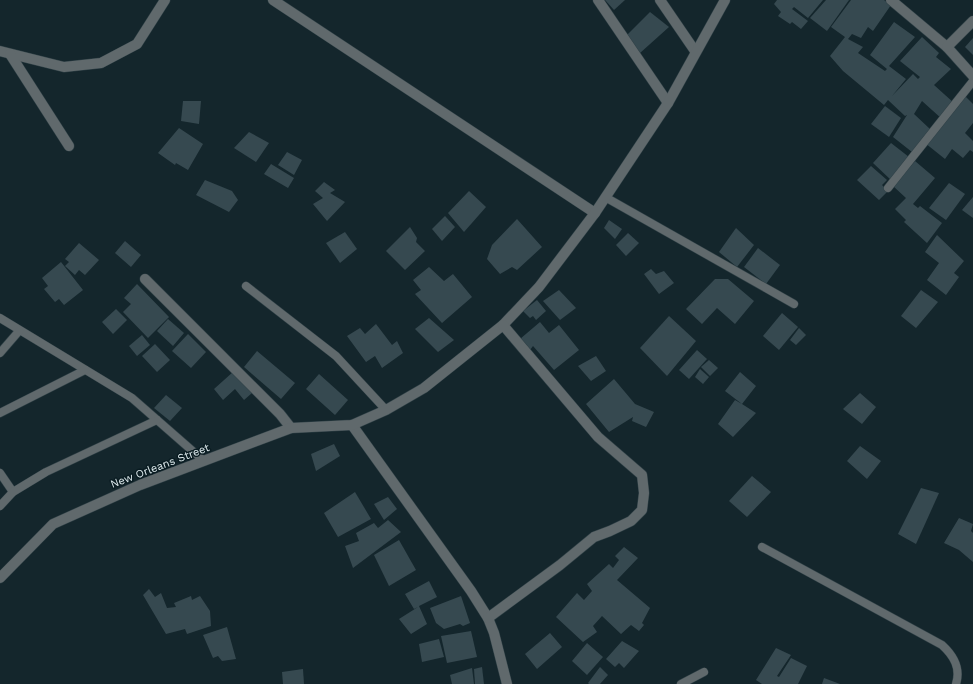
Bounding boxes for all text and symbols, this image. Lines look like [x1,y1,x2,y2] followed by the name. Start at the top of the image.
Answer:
[109,441,212,491] street label: New Orleans Street

